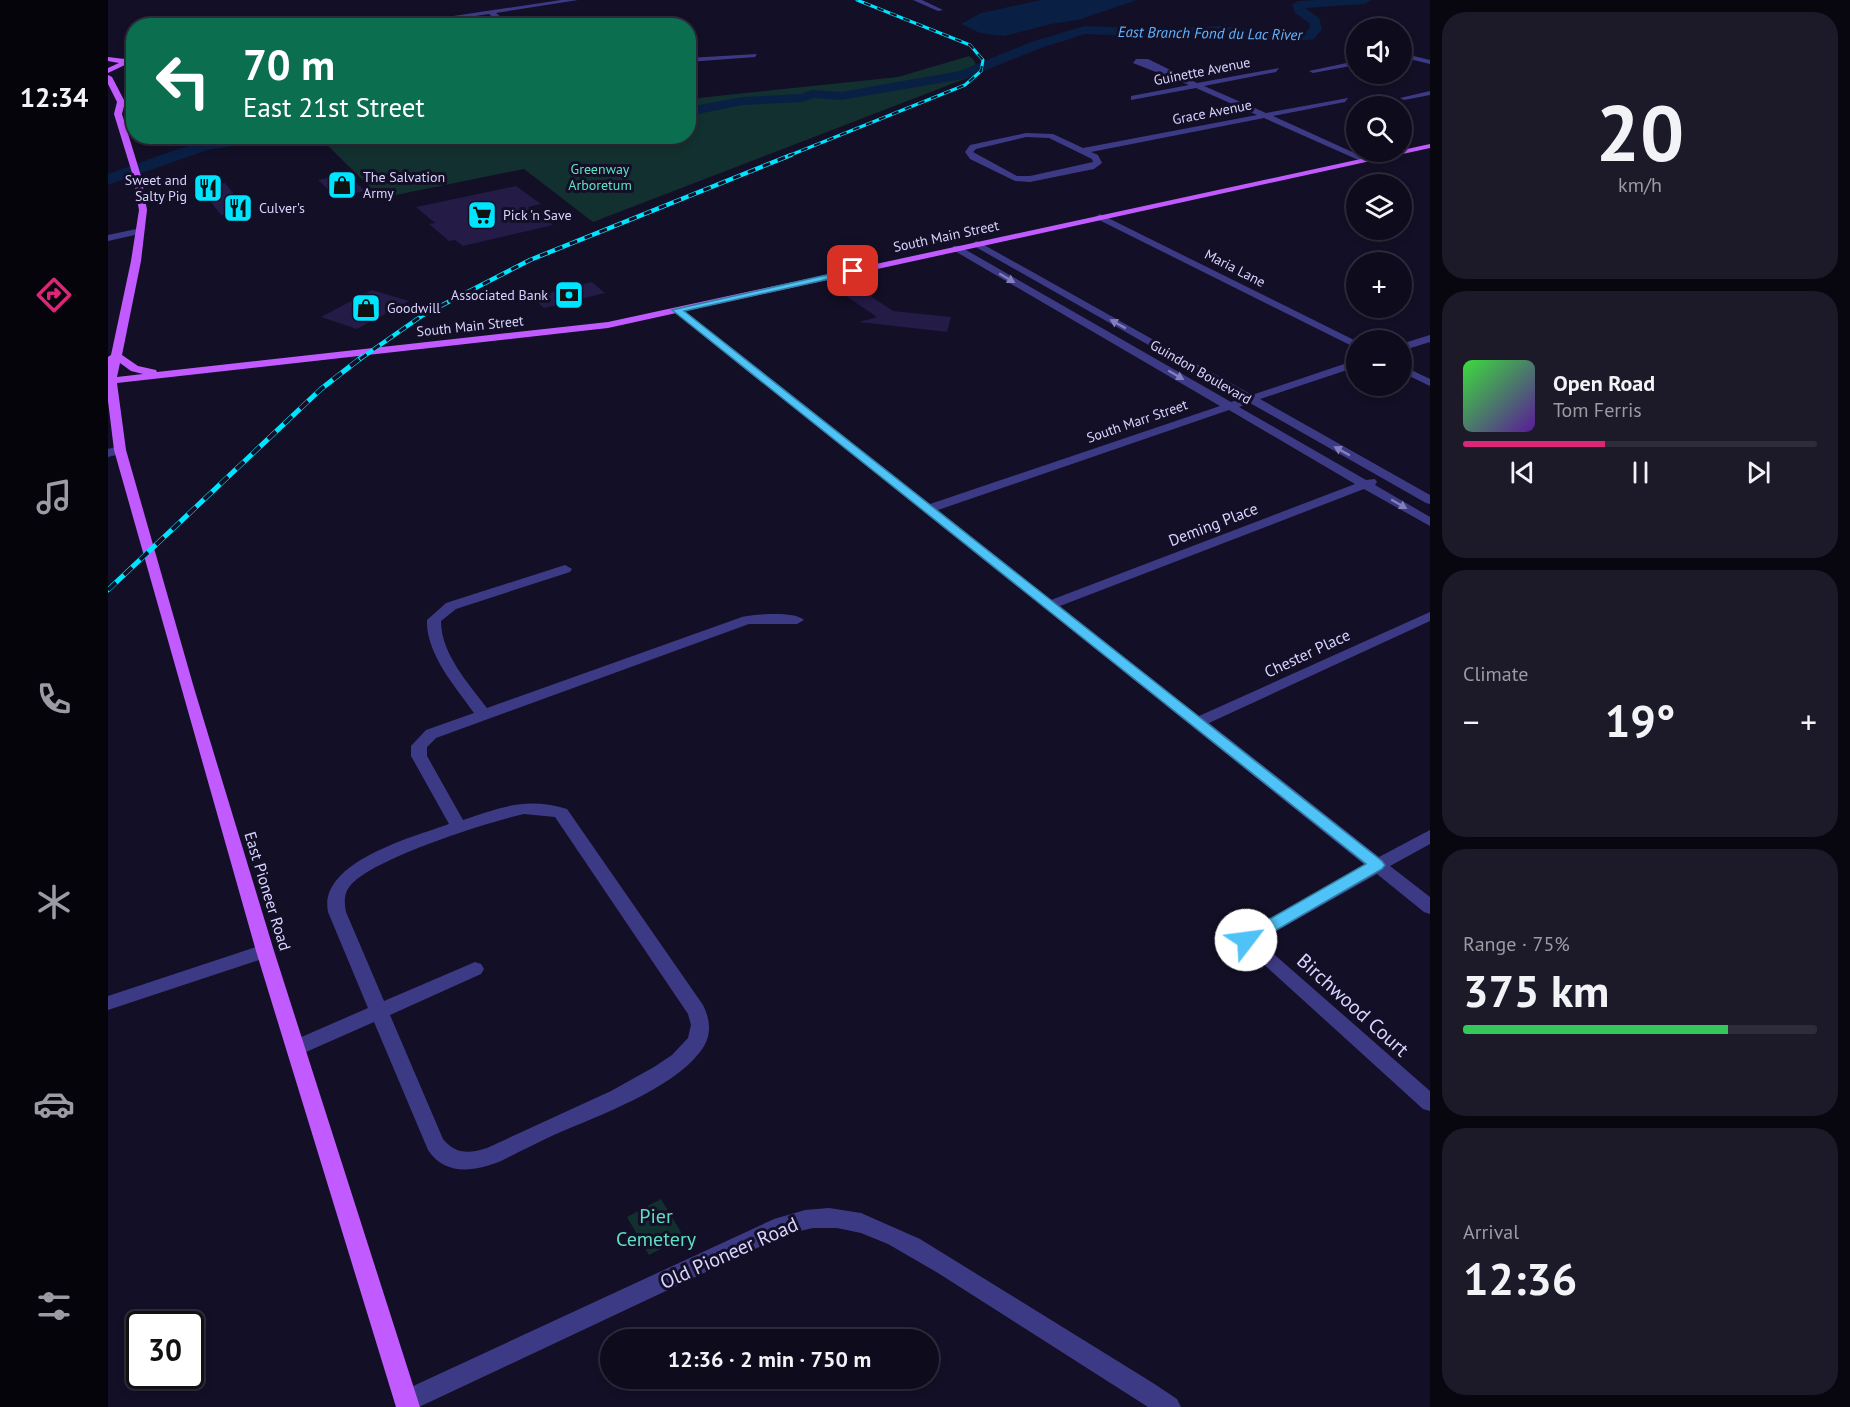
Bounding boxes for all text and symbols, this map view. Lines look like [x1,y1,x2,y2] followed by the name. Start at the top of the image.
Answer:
[1346,18,1412,396] map controls
[1346,18,1412,84] button: sound
[1118,22,1303,44] water label: East Branch Fond du Lac River
[243,37,335,92] text: 70 m
[144,42,222,120] icon: left
[1152,53,1252,89] street label: Guinette Avenue
[20,80,88,114] text: 12:34
[1596,82,1684,183] text: 20
[243,90,425,124] text: East 21st Street
[1171,95,1253,129] street label: Grace Avenue
[1346,96,1412,162] button: search
[568,160,632,194] park label: Greenway Arboretum
[363,168,445,202] place label: The Salvation Army
[326,169,358,201] shop icon: The Salvation Army
[125,171,187,205] place label: Sweet and Salty Pig
[192,172,224,204] restaurant icon: Sweet and Salty Pig
[1618,172,1662,198] text: km/h
[1346,174,1412,240] button: layers
[222,192,254,224] restaurant icon: Culver's
[259,199,305,217] place label: Culver's
[466,199,498,231] supermarket icon: Pick 'n Save
[503,206,572,224] place label: Pick 'n Save
[892,216,1001,256] street label: South Main Street
[827,245,878,296] pin
[1202,245,1268,291] street label: Maria Lane
[1346,252,1412,318] button: +
[836,254,869,287] icon: arrive
[999,272,1015,283] one-way arrow
[33,274,75,316] icon: directions
[553,279,585,311] bank icon: Associated Bank
[451,286,548,304] place label: Associated Bank
[350,292,382,324] shop icon: Goodwill
[387,299,440,317] place label: Goodwill
[416,311,525,341] street label: South Main Street
[1109,320,1126,330] one-way arrow
[1346,330,1412,396] button: −
[1147,336,1255,408] street label: Guindon Boulevard
[1553,369,1655,397] text: Open Road
[1168,370,1185,380] one-way arrow
[1084,395,1190,447] street label: South Marr Street
[1553,397,1642,423] text: Tom Ferris
[1334,446,1351,456] one-way arrow
[1506,456,1539,489] icon: previous
[1624,456,1657,489] icon: pause
[1742,456,1775,489] icon: next
[33,476,75,518] icon: music
[1166,498,1260,550] street label: Deming Place
[1391,499,1407,510] one-way arrow
[1261,624,1353,682] street label: Chester Place
[1463,661,1529,687] text: Climate
[33,678,75,720] icon: phone
[1605,691,1675,749] text: 19°
[1463,700,1480,743] text: −
[1800,700,1817,743] text: +
[240,829,296,953] street label: East Pioneer Road
[33,881,75,923] icon: climate
[1214,908,1278,972] position arrow
[1463,931,1570,957] text: Range · 75%
[1291,948,1415,1062] street label: Birchwood Court
[1463,961,1609,1019] text: 375 km
[33,1083,75,1125] icon: car
[616,1203,697,1252] park label: Pier Cemetery
[656,1211,802,1295] street label: Old Pioneer Road
[1463,1219,1519,1245] text: Arrival
[1463,1249,1577,1307] text: 12:36
[33,1285,75,1327] icon: filters
[126,1311,204,1389] speed limit sign: 30
[668,1345,871,1373] text: 12:36 · 2 min · 750 m

